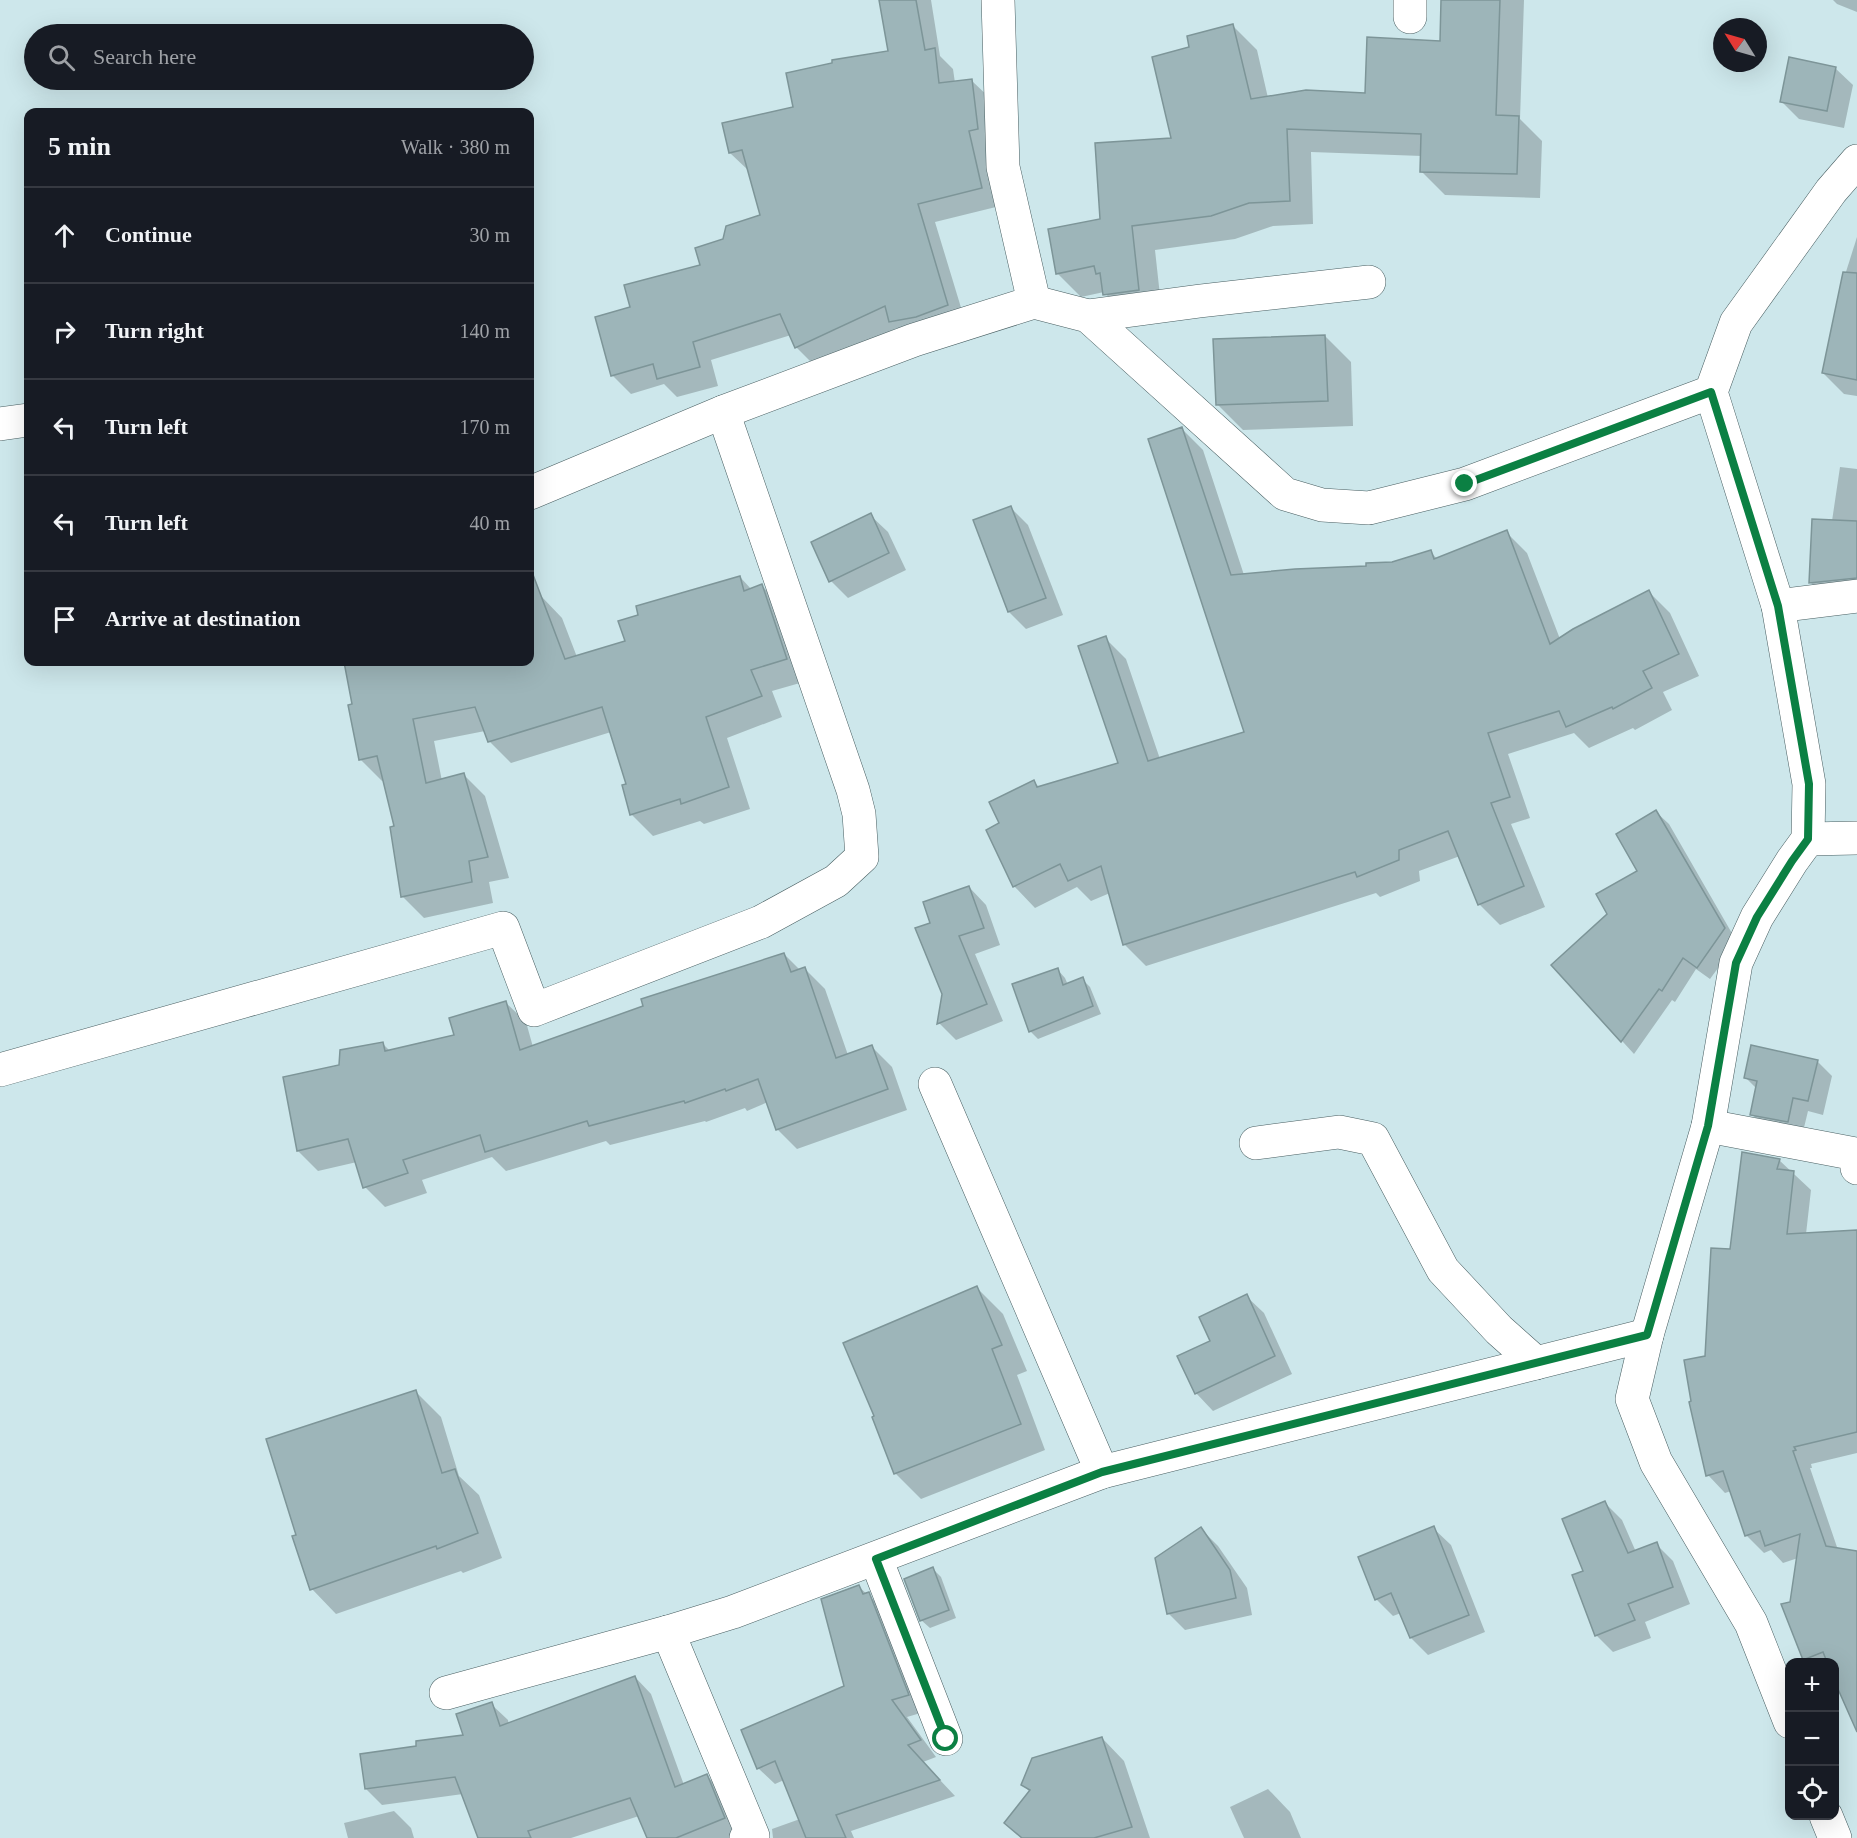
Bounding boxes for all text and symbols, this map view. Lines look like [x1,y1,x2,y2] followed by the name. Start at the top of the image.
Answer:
[1713,18,1767,72] north arrow
[24,24,534,90] search box
[45,41,78,74] icon: search
[93,44,196,69] text: Search here
[48,132,111,161] text: 5 min
[401,136,510,158] text: Walk · 380 m
[48,219,81,252] icon: ahead
[105,222,192,247] text: Continue
[469,224,510,246] text: 30 m
[48,315,81,348] icon: right
[105,318,204,343] text: Turn right
[459,320,510,342] text: 140 m
[48,411,81,444] icon: left
[105,414,188,439] text: Turn left
[459,416,510,438] text: 170 m
[1451,470,1477,496] route end
[48,507,81,540] icon: left
[105,510,188,535] text: Turn left
[469,512,510,534] text: 40 m
[48,603,81,636] icon: arrive
[105,606,301,631] text: Arrive at destination
[1785,1658,1839,1820] map controls
[1785,1658,1839,1712] button: +
[1785,1712,1839,1766] button: −
[932,1725,958,1751] route start
[1785,1766,1839,1820] button: locate

